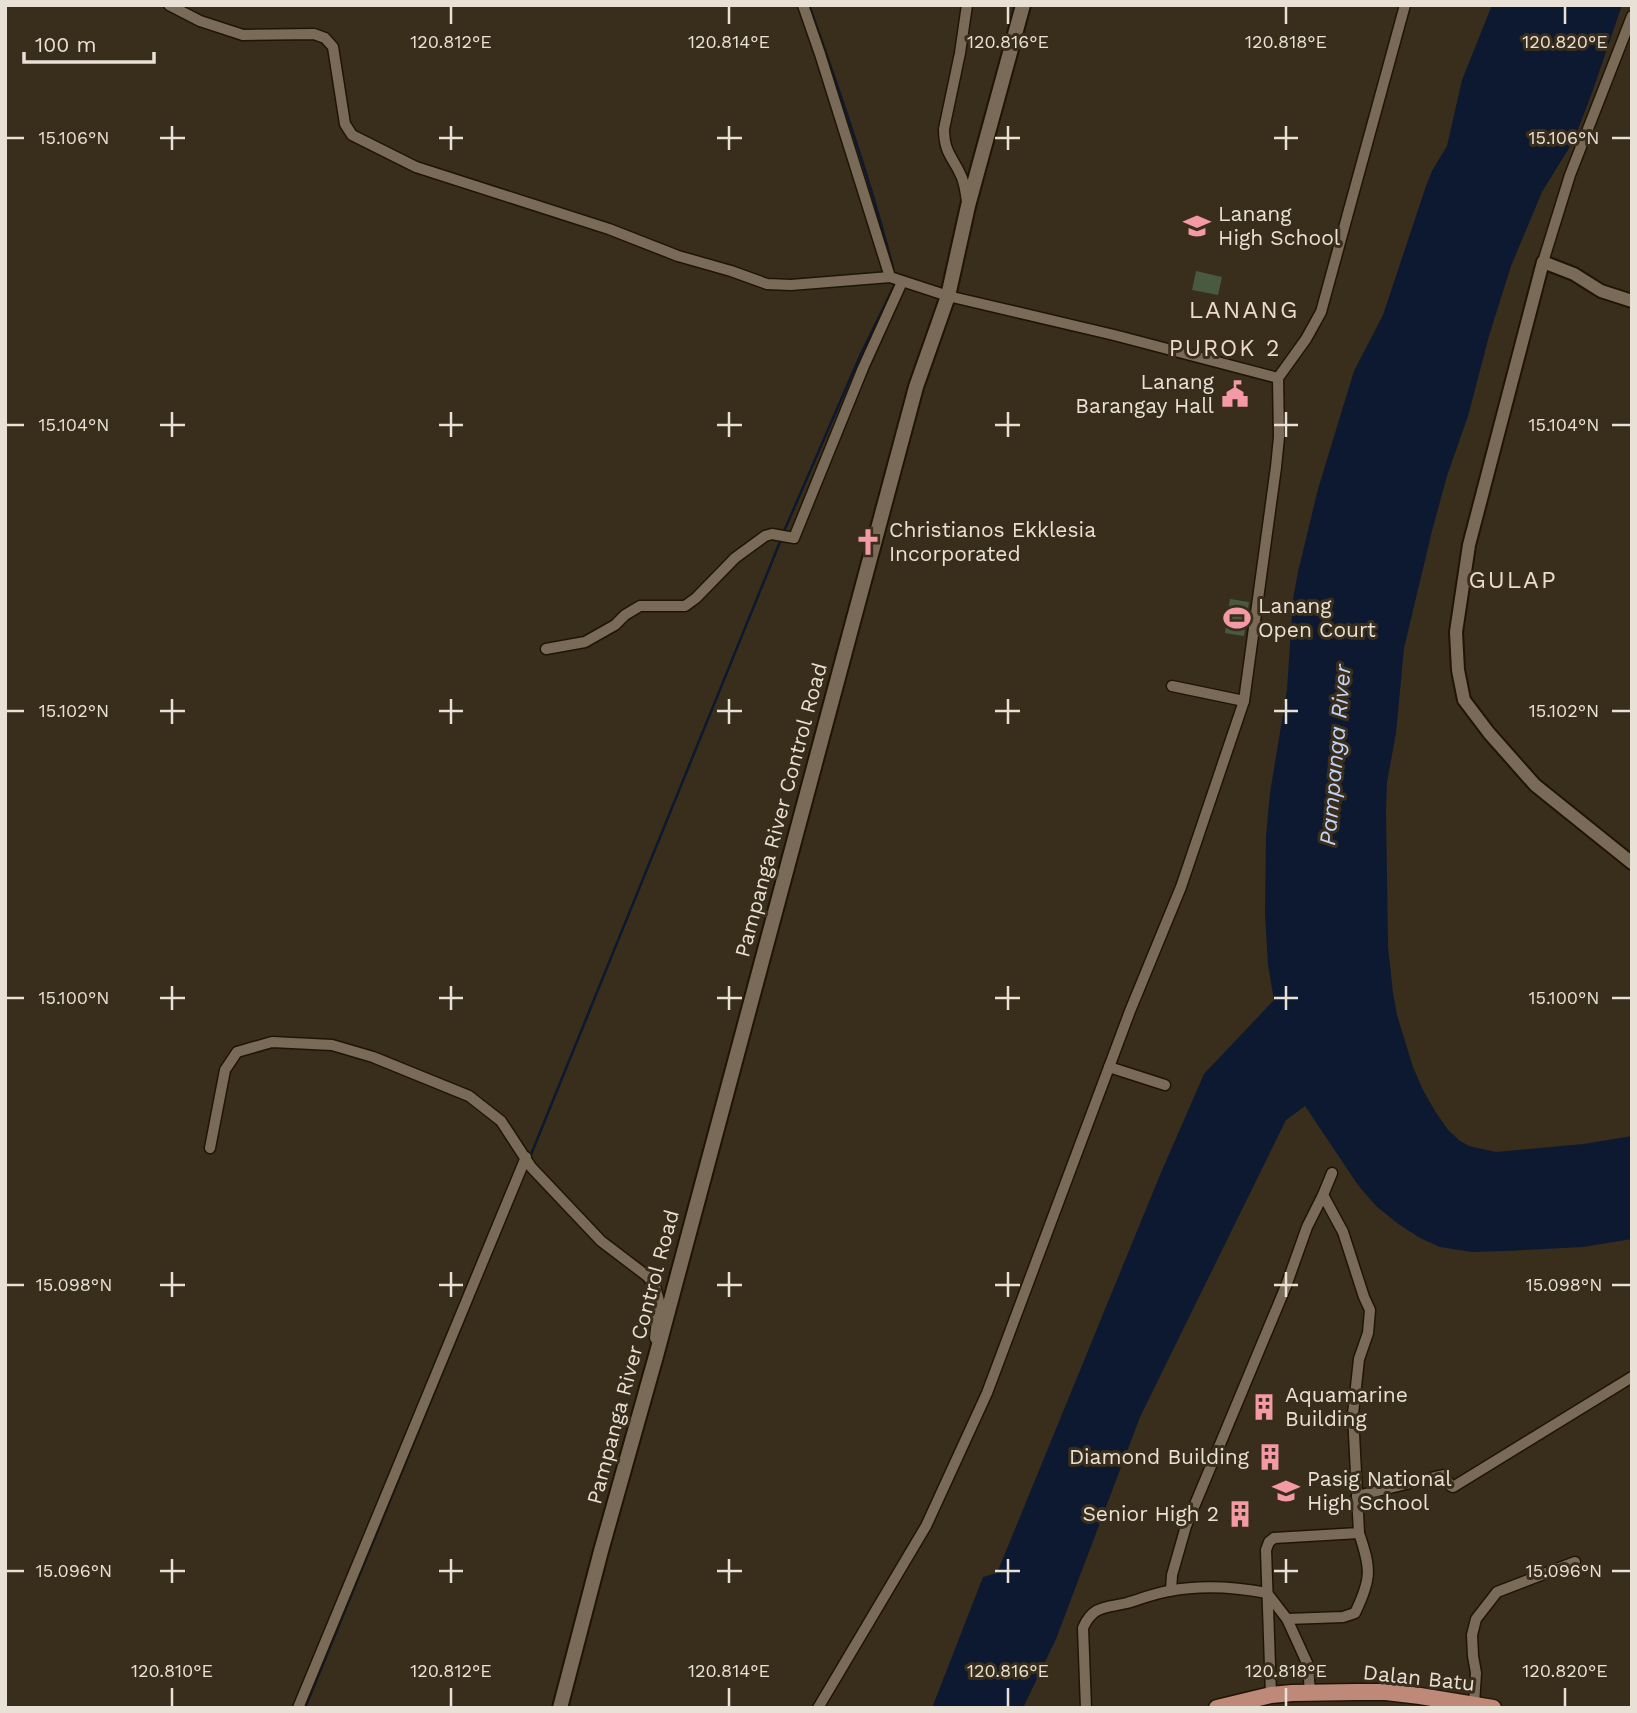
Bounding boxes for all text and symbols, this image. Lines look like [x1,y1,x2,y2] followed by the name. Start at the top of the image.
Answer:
[24,21,154,65] scale bar
[410,31,492,52] text: 120.812°E
[688,31,770,52] text: 120.814°E
[967,31,1049,52] text: 120.816°E
[1245,31,1327,52] text: 120.818°E
[1522,31,1608,52] text: 120.820°E
[35,32,97,57] text: 100 m
[39,127,109,148] text: 15.106°N
[1529,127,1599,148] text: 15.106°N
[1218,201,1341,250] place label: Lanang High School
[1182,211,1212,241] school or university icon: Lanang High School
[1189,296,1299,324] district label: LANANG
[1169,335,1281,362] district label: PUROK 2
[1075,369,1215,418] place label: Lanang Barangay Hall
[1220,379,1250,409] public building icon: Lanang Barangay Hall
[39,414,109,435] text: 15.104°N
[1529,414,1599,435] text: 15.104°N
[889,517,1096,566] place label: Christianos Ekklesia Incorporated
[853,527,883,557] church icon: Christianos Ekklesia Incorporated
[1468,566,1558,594] district label: GULAP
[1258,593,1376,642] place label: Lanang Open Court
[1222,603,1252,633] sports icon: Lanang Open Court
[729,660,832,960] street label: Pampanga River Control Road
[1314,662,1357,847] water label: Pampanga River
[39,700,109,721] text: 15.102°N
[1529,700,1599,721] text: 15.102°N
[38,987,110,1008] text: 15.100°N
[1528,987,1600,1008] text: 15.100°N
[581,1207,684,1507] street label: Pampanga River Control Road
[36,1274,112,1295] text: 15.098°N
[1526,1274,1602,1295] text: 15.098°N
[1285,1382,1408,1431] place label: Aquamarine Building
[1249,1392,1279,1422] building icon: Aquamarine Building
[1255,1442,1285,1472] building icon: Diamond Building
[1069,1444,1250,1469] place label: Diamond Building
[1307,1466,1452,1515] place label: Pasig National High School
[1271,1476,1301,1506] school or university icon: Pasig National High School
[1225,1499,1255,1529] building icon: Senior High 2
[1082,1501,1219,1526] place label: Senior High 2
[36,1560,112,1581] text: 15.096°N
[1526,1560,1602,1581] text: 15.096°N
[1362,1659,1476,1696] street label: Dalan Batu
[131,1660,213,1681] text: 120.810°E
[410,1660,492,1681] text: 120.812°E
[688,1660,770,1681] text: 120.814°E
[967,1660,1049,1681] text: 120.816°E
[1245,1660,1327,1681] text: 120.818°E
[1522,1660,1608,1681] text: 120.820°E

